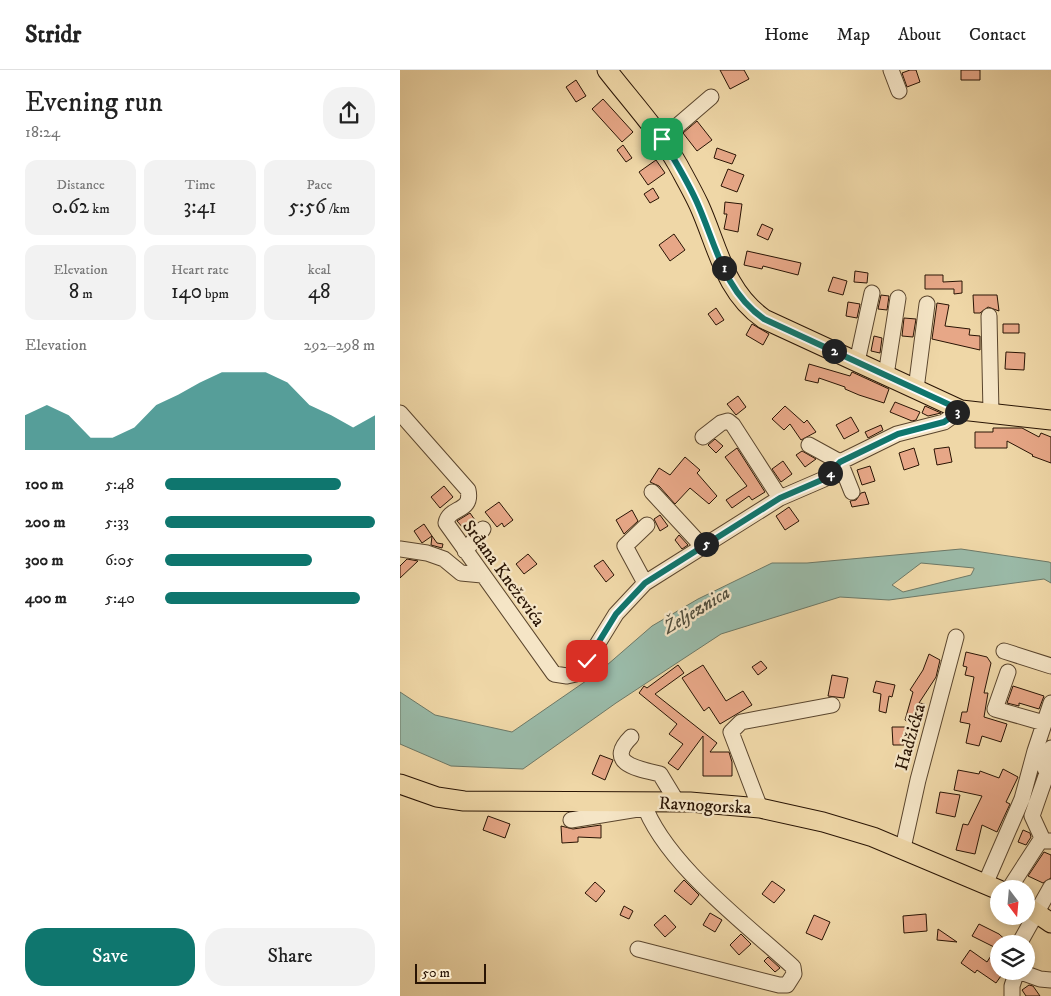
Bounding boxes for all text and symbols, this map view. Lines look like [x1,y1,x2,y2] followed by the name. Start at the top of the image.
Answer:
[25,20,81,50] text: Stridr
[764,24,809,46] text: Home
[837,24,870,46] text: Map
[898,24,941,46] text: About
[969,24,1026,46] text: Contact
[25,85,163,120] text: Evening run
[323,87,375,139] button: share
[641,118,683,160] pin
[25,122,60,142] text: 18:24
[648,125,676,153] icon: arrive
[57,176,105,194] text: Distance
[185,176,215,194] text: Time
[306,176,332,194] text: Pace
[52,194,89,220] text: 0.62
[183,194,217,220] text: 3:41
[289,194,326,220] text: 5:56
[89,200,110,218] text: km
[326,200,350,218] text: /km
[712,256,736,280] pin: 1
[722,259,727,277] text: 1
[54,261,108,279] text: Elevation
[171,261,229,279] text: Heart rate
[308,261,331,279] text: kcal
[69,279,79,305] text: 8
[171,279,202,305] text: 140
[308,279,331,305] text: 48
[79,285,93,303] text: m
[202,285,229,303] text: bpm
[25,335,87,355] text: Elevation
[304,335,375,355] text: 292–298 m
[822,338,846,364] pin: 2
[831,342,838,360] text: 2
[944,400,970,424] pin: 3
[955,403,960,421] text: 3
[818,460,842,486] pin: 4
[826,464,835,482] text: 4
[25,474,64,494] text: 100 m
[105,474,134,494] text: 5:48
[25,512,66,532] text: 200 m
[105,512,129,532] text: 5:33
[457,516,549,631] street label: Srđana Kneževića
[694,532,718,556] pin: 5
[703,535,710,553] text: 5
[25,550,64,570] text: 300 m
[105,550,134,570] text: 6:05
[657,580,734,640] water label: Željeznica
[25,588,67,608] text: 400 m
[105,588,135,608] text: 5:40
[566,640,608,682] pin
[573,647,601,675] icon: check
[891,701,931,773] street label: Hadžićka
[658,793,752,819] street label: Ravnogorska
[990,880,1035,925] north arrow
[990,880,1035,980] map controls
[25,928,195,986] button: Save
[205,928,375,986] button: Share
[990,935,1035,980] button: layers
[415,961,486,984] scale bar
[422,964,450,982] text: 50 m

